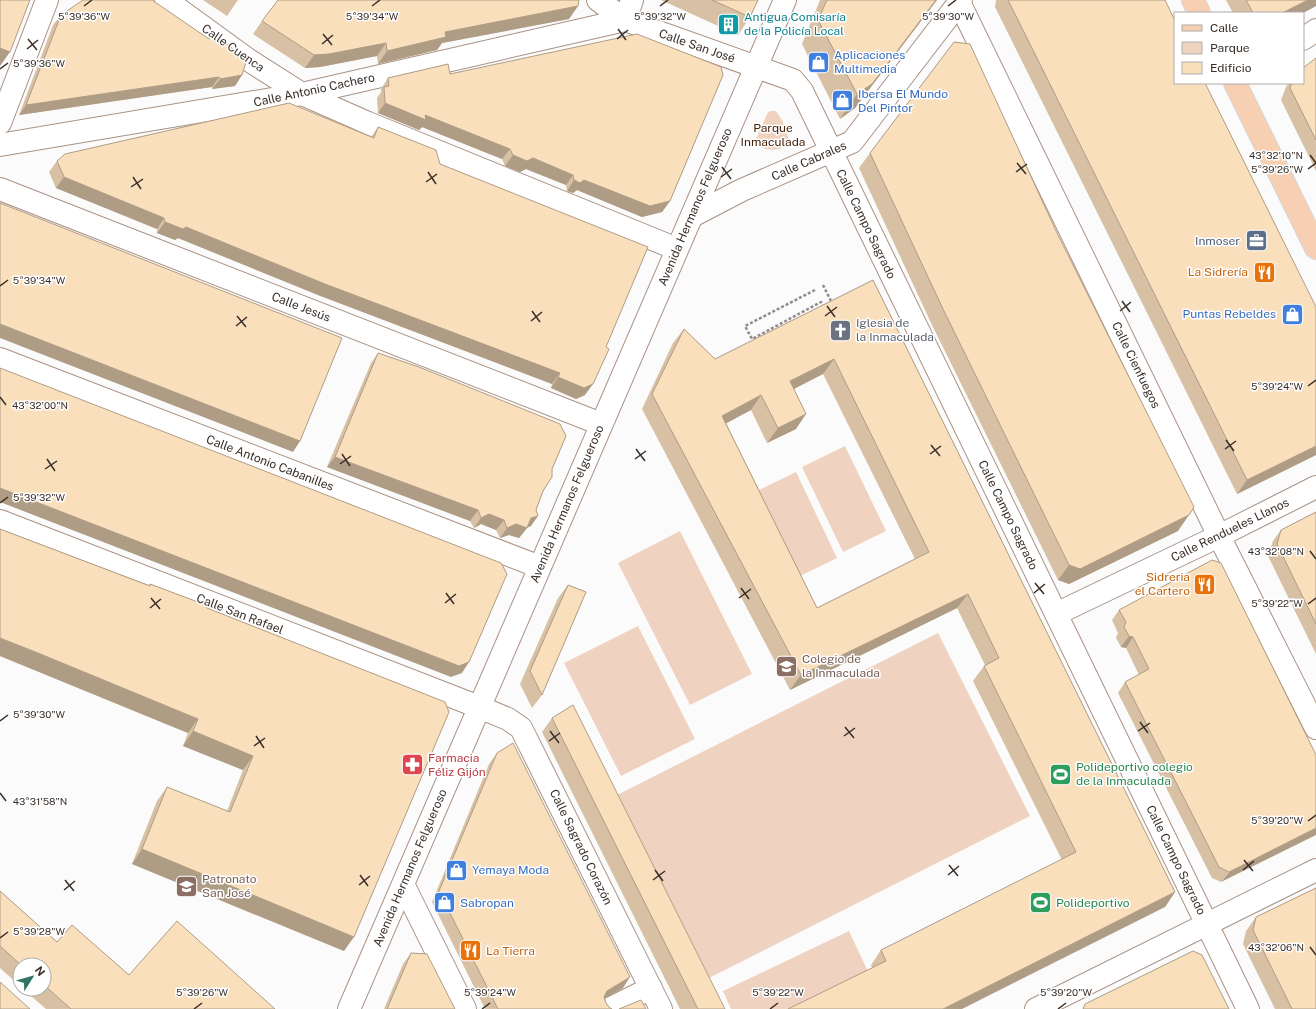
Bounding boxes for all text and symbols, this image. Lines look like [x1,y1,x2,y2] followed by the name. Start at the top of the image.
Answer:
[58,10,111,22] text: 5°39'36"W
[346,10,399,22] text: 5°39'34"W
[634,10,686,22] text: 5°39'32"W
[744,10,846,38] place label: Antigua Comisaría de la Policía Local
[922,10,975,22] text: 5°39'30"W
[716,11,742,37] building icon: Antigua Comisaría de la Policía Local
[1174,12,1304,84] legend
[199,21,267,75] street label: Calle Cuenca
[1210,21,1239,35] text: Calle
[657,26,737,66] street label: Calle San José
[1210,41,1250,55] text: Parque
[834,48,905,76] place label: Aplicaciones Multimedia
[805,49,831,75] shop icon: Aplicaciones Multimedia
[13,57,66,69] text: 5°39'36"W
[1210,61,1252,75] text: Edificio
[252,70,376,110] street label: Calle Antonio Cachero
[858,87,948,115] place label: Ibersa El Mundo Del Pintor
[829,88,855,114] shop icon: Ibersa El Mundo Del Pintor
[741,121,805,149] park label: Parque Inmaculada
[655,126,735,288] street label: Avenida Hermanos Felgueroso
[769,138,849,184] street label: Calle Cabrales
[1249,149,1303,161] text: 43°32'10"N
[1251,163,1303,175] text: 5°39'26"W
[833,167,899,281] street label: Calle Campo Sagrado
[1243,228,1269,254] office icon: Inmoser
[1195,234,1240,248] place label: Inmoser
[1251,259,1277,285] restaurant icon: La Sidrería
[1188,265,1248,279] place label: La Sidrería
[13,274,66,286] text: 5°39'34"W
[270,289,332,325] street label: Calle Jesús
[1279,301,1305,327] shop icon: Puntas Rebeldes
[1183,307,1276,321] place label: Puntas Rebeldes
[856,316,934,344] place label: Iglesia de la Inmaculada
[827,317,853,343] church icon: Iglesia de la Inmaculada
[1109,319,1163,411] street label: Calle Cienfuegos
[1251,380,1303,392] text: 5°39'24"W
[12,399,68,411] text: 43°32'00"N
[527,423,607,585] street label: Avenida Hermanos Felgueroso
[204,432,336,494] street label: Calle Antonio Cabanilles
[975,458,1041,572] street label: Calle Campo Sagrado
[13,491,65,503] text: 5°39'32"W
[1169,495,1291,565] street label: Calle Rendueles Llanos
[1248,545,1304,557] text: 43°32'08"N
[1135,570,1190,598] place label: Sidreria el Cartero
[1192,571,1218,597] restaurant icon: Sidreria el Cartero
[195,591,286,637] street label: Calle San Rafael
[1251,597,1303,609] text: 5°39'22"W
[802,652,880,680] place label: Colegio de la Inmaculada
[774,653,800,679] school or university icon: Colegio de la Inmaculada
[13,708,66,720] text: 5°39'30"W
[428,751,486,779] place label: Farmacia Féliz Gijón
[400,752,426,778] pharmacy icon: Farmacia Féliz Gijón
[1076,760,1193,788] place label: Polideportivo colegio de la Inmaculada
[1047,761,1073,787] sports icon: Polideportivo colegio de la Inmaculada
[370,787,450,949] street label: Avenida Hermanos Felgueroso
[547,787,615,907] street label: Calle Sagrado Corazón
[13,795,67,807] text: 43°31'58"N
[1143,803,1209,917] street label: Calle Campo Sagrado
[1251,814,1303,826] text: 5°39'20"W
[443,857,469,883] shop icon: Yemaya Moda
[472,863,549,877] place label: Yemaya Moda
[202,872,257,900] place label: Patronato San José
[173,873,199,899] school or university icon: Patronato San José
[432,890,458,916] shop icon: Sabropan
[1027,890,1053,916] sports icon: Polideportivo
[460,896,514,910] place label: Sabropan
[1056,896,1130,910] place label: Polideportivo
[13,925,66,937] text: 5°39'28"W
[458,938,484,964] restaurant icon: La Tierra
[1248,941,1304,953] text: 43°32'06"N
[486,944,535,958] place label: La Tierra
[12,957,52,997] north arrow
[33,964,47,978] text: N
[176,986,228,998] text: 5°39'26"W
[464,986,516,998] text: 5°39'24"W
[752,986,804,998] text: 5°39'22"W
[1040,986,1092,998] text: 5°39'20"W

